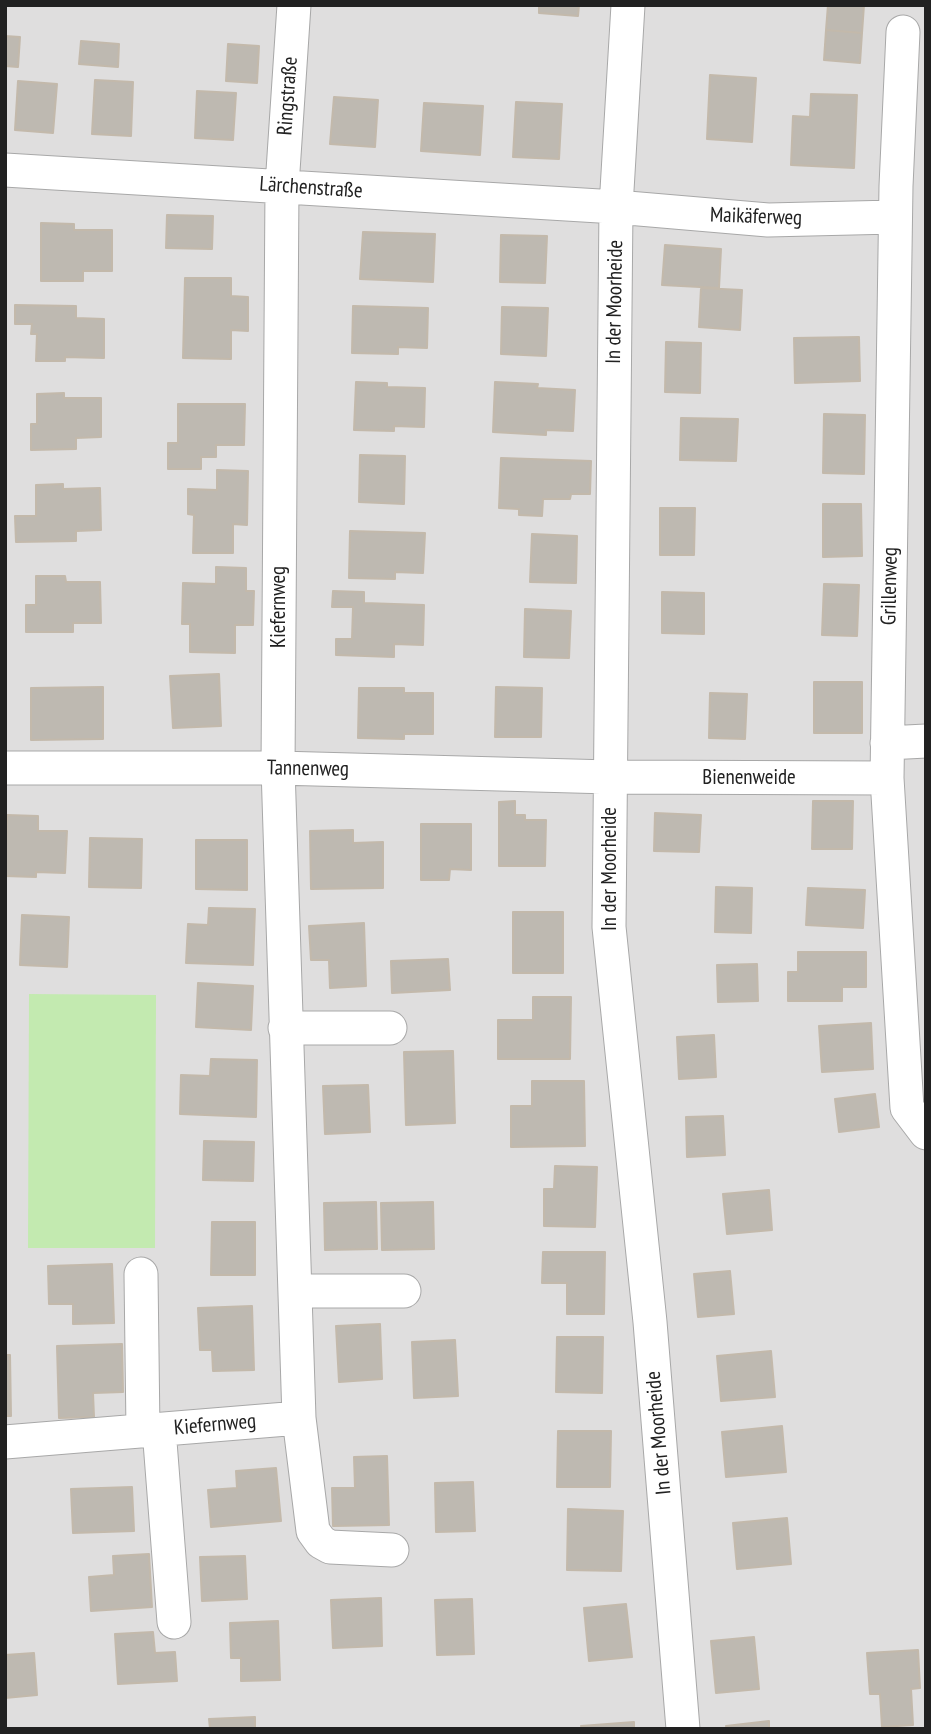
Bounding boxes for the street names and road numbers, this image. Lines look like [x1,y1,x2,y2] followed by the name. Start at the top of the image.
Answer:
[273,56,303,136] street label: Ringstraße
[259,172,363,204] street label: Lärchenstraße
[709,203,803,231] street label: Maikäferweg
[601,240,629,364] street label: In der Moorheide
[877,547,903,625] street label: Grillenweg
[266,566,292,648] street label: Kiefernweg
[267,756,349,782] street label: Tannenweg
[702,765,796,791] street label: Bienenweide
[597,807,623,931] street label: In der Moorheide
[641,1370,677,1496] street label: In der Moorheide
[173,1409,257,1441] street label: Kiefernweg

